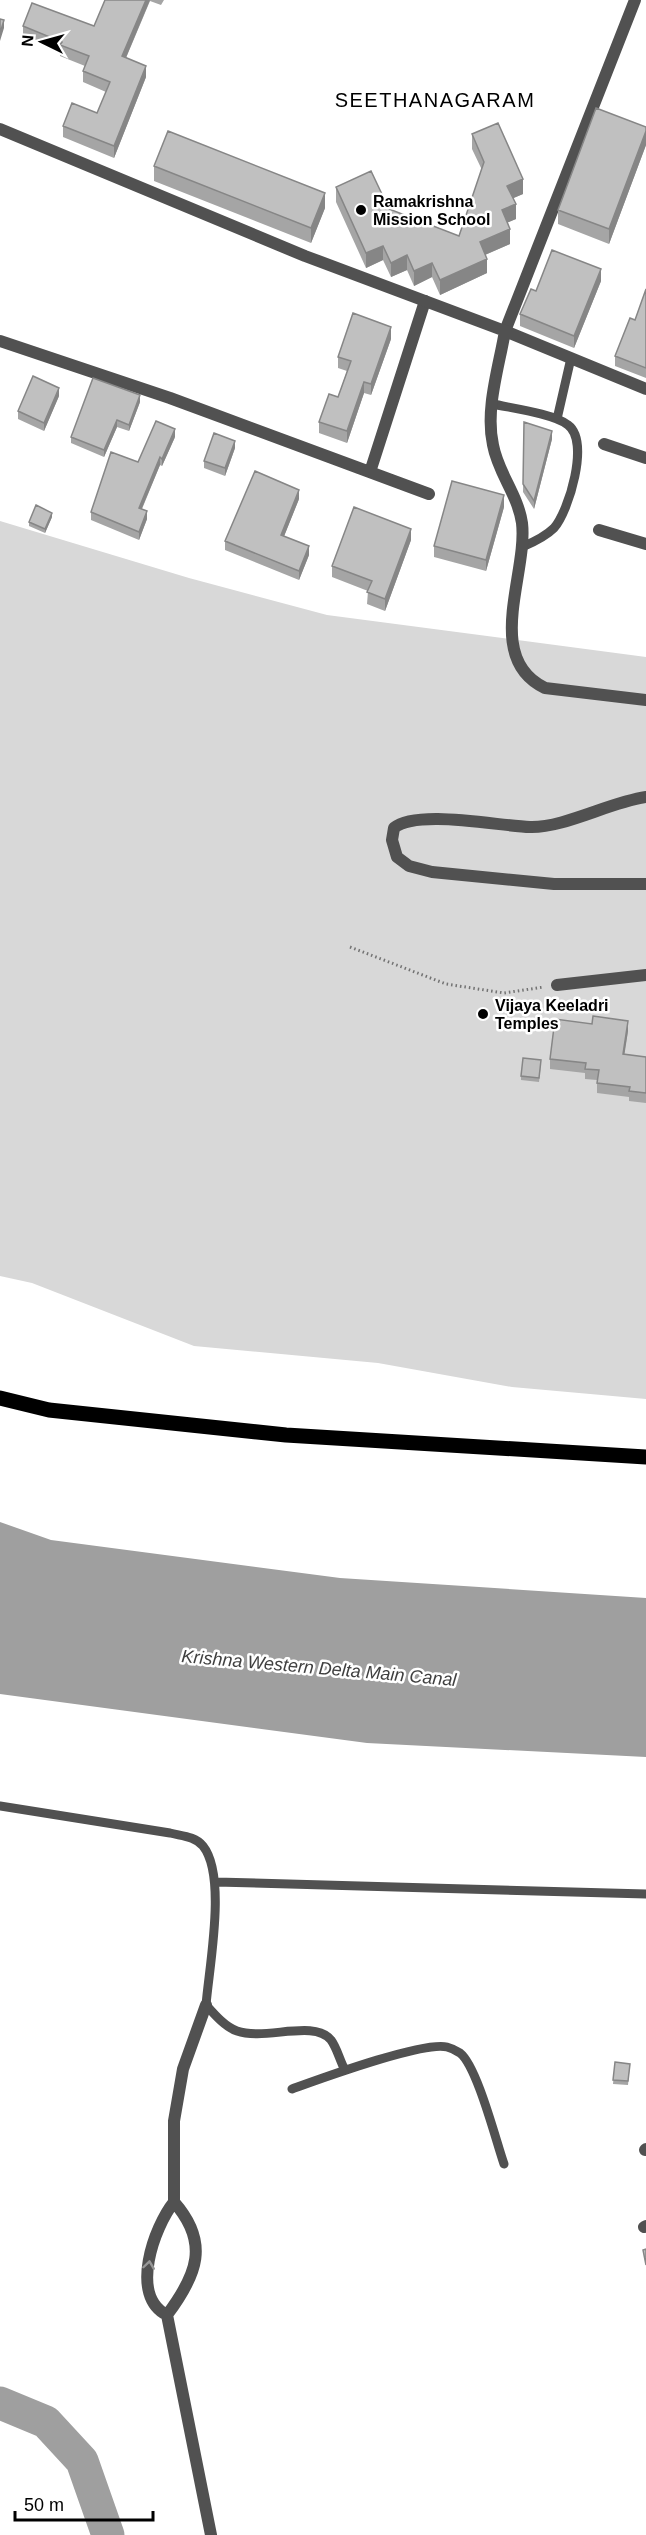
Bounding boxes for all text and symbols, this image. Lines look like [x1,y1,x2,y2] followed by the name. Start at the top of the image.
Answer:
[12,12,72,72] north arrow
[19,34,37,47] text: N
[335,89,535,111] district label: SEETHANAGARAM
[373,193,490,228] place label: Ramakrishna Mission School
[354,203,368,217] marker: Ramakrishna Mission School
[495,997,609,1032] place label: Vijaya Keeladri Temples
[476,1007,490,1021] marker: Vijaya Keeladri Temples
[181,1646,458,1690] water label: Krishna Western Delta Main Canal
[142,2261,154,2270] one-way arrow
[15,2484,153,2522] scale bar
[24,2495,64,2515] text: 50 m

